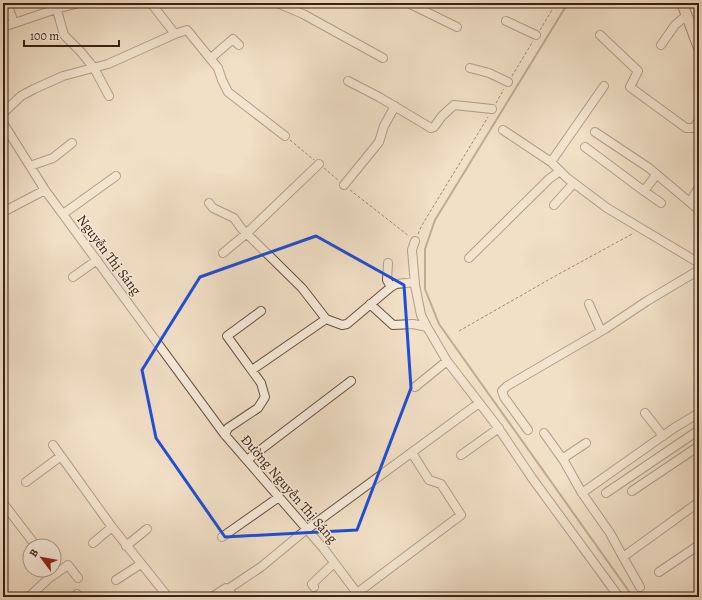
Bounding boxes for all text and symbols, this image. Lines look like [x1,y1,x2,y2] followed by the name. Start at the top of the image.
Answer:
[24,22,119,48] scale bar
[30,28,59,44] text: 100 m
[73,211,145,299] street label: Nguyễn Thị Sáng
[236,431,342,547] street label: Đường Nguyễn Thị Sáng
[22,538,62,578] north arrow
[26,546,42,560] text: B

